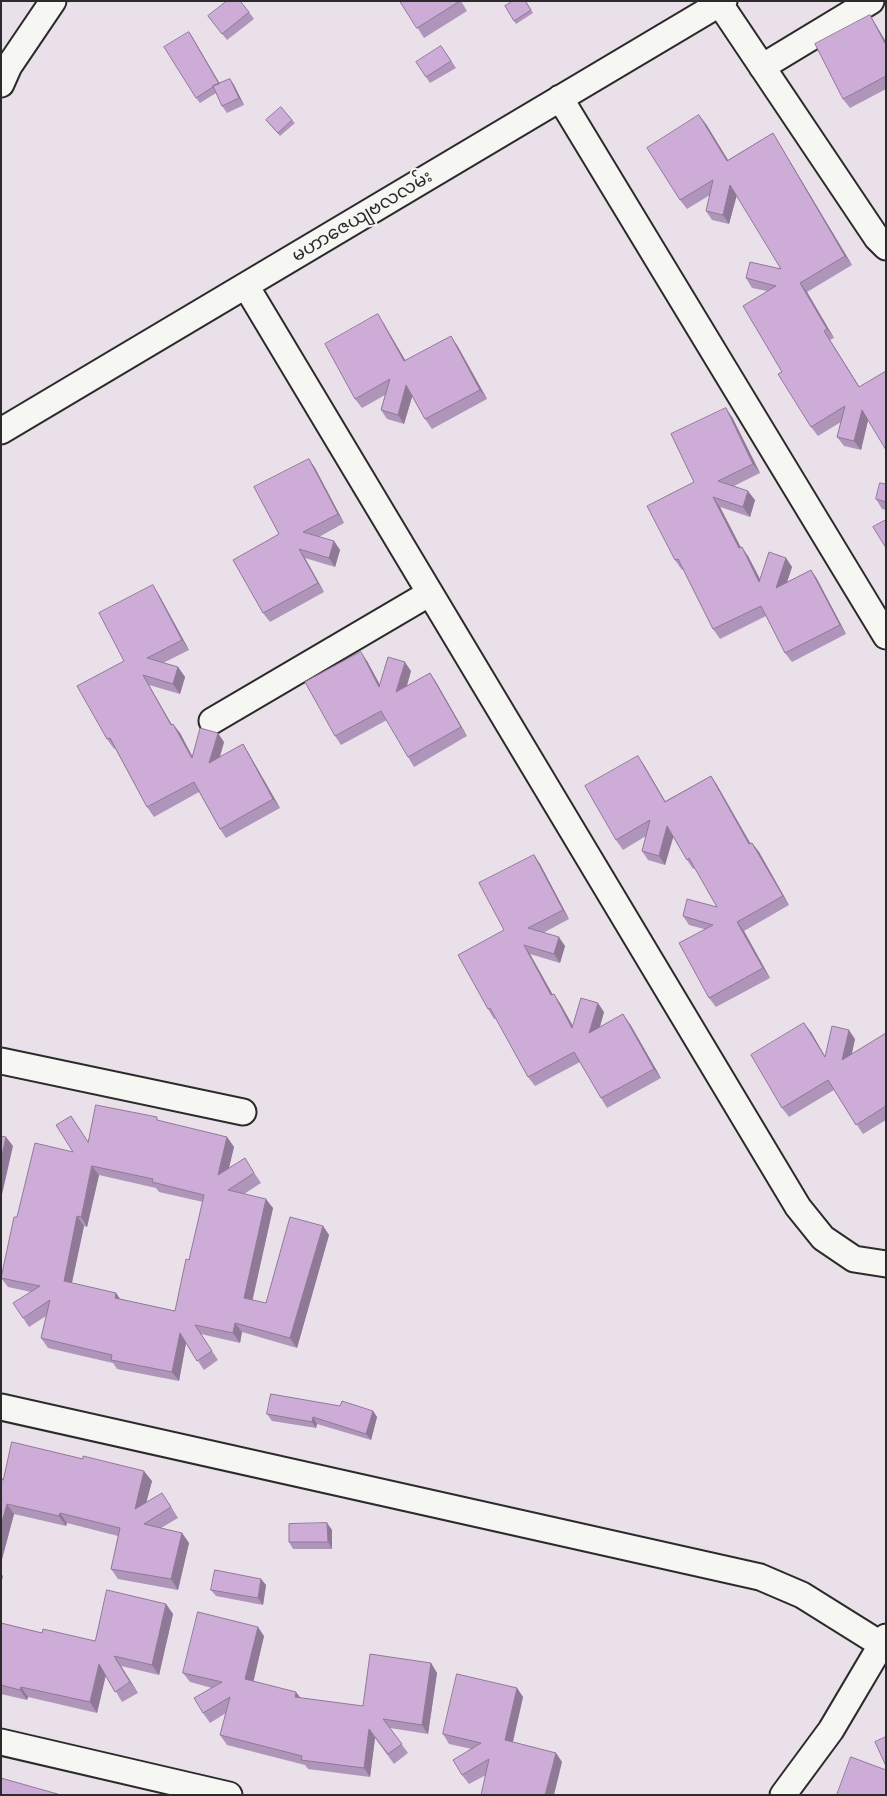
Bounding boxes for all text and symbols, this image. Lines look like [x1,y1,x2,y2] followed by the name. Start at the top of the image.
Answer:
[288,166,436,266] street label: မဟာဇေယျဗလလမ်း

